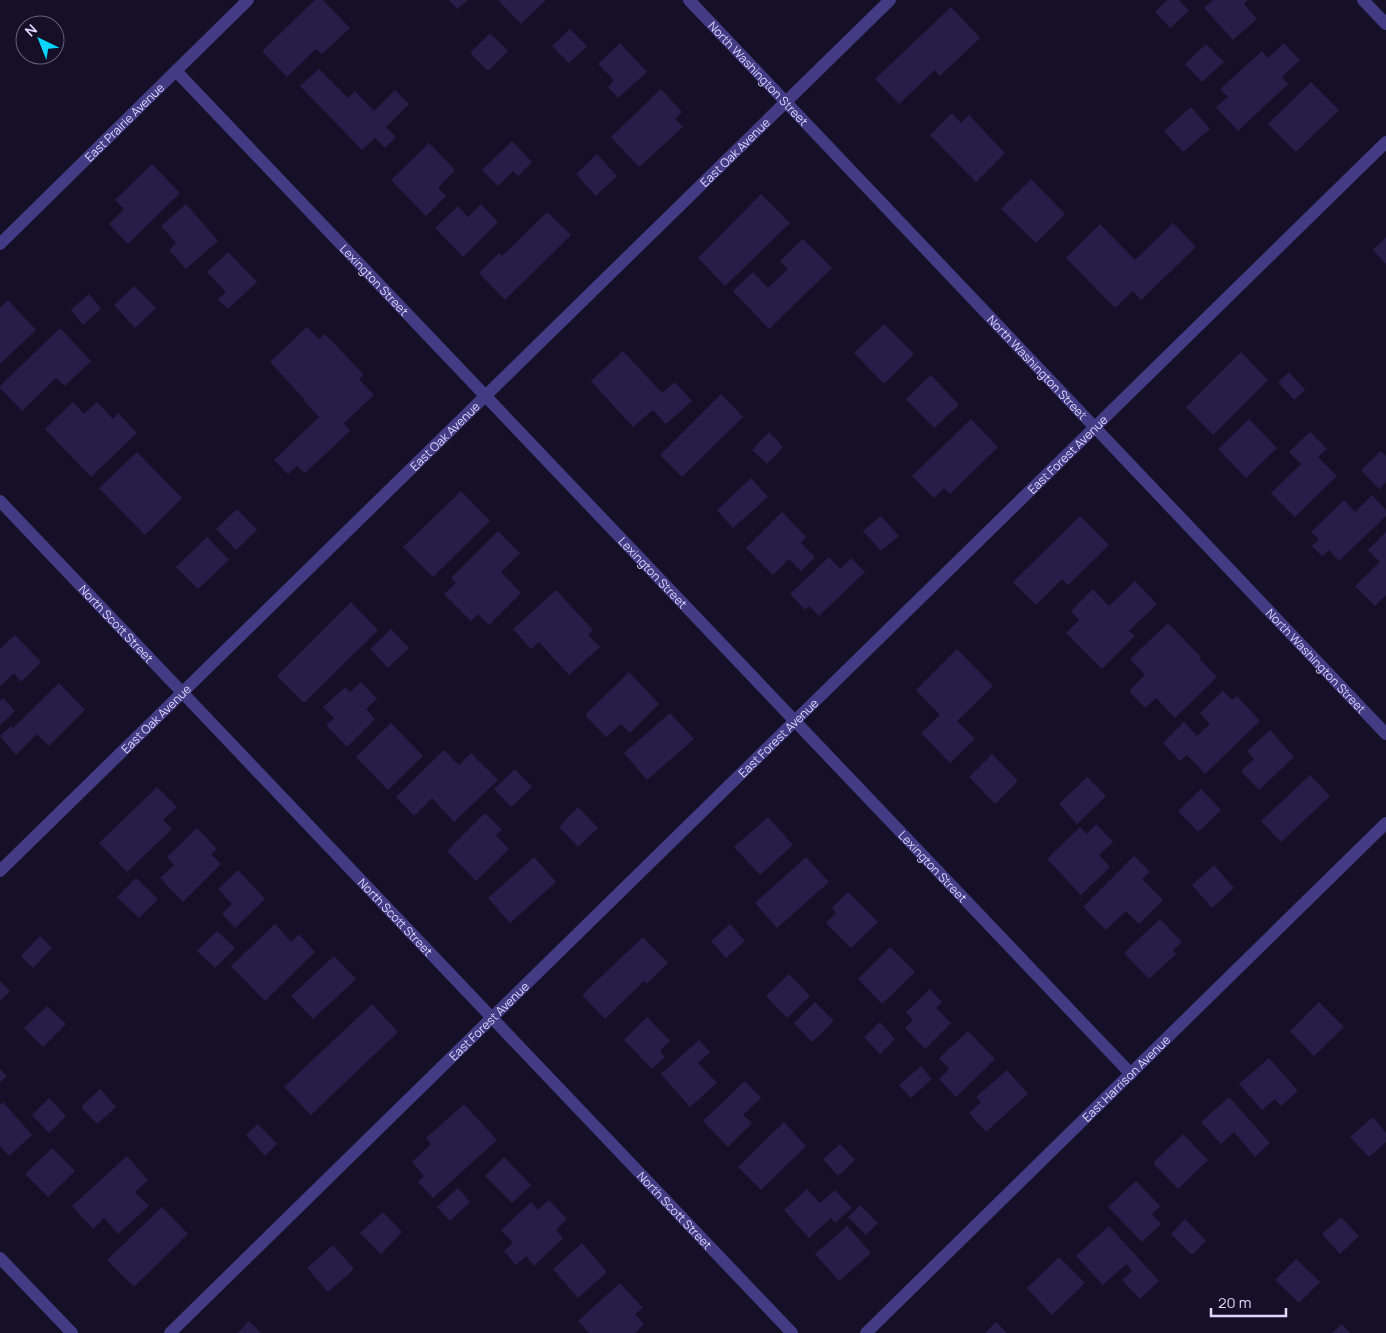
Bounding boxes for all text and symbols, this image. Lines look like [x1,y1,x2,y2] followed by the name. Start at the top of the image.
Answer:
[15,15,65,65] north arrow
[705,17,812,129] street label: North Washington Street
[21,20,41,41] text: N
[80,79,168,165] street label: East Prairie Avenue
[696,114,773,190] street label: East Oak Avenue
[336,240,413,319] street label: Lexington Street
[984,311,1091,423] street label: North Washington Street
[406,398,483,474] street label: East Oak Avenue
[1024,411,1111,497] street label: East Forest Avenue
[615,533,691,612] street label: Lexington Street
[75,581,158,666] street label: North Scott Street
[1262,605,1370,717] street label: North Washington Street
[117,680,195,757] street label: East Oak Avenue
[734,694,822,781] street label: East Forest Avenue
[895,827,971,906] street label: Lexington Street
[355,874,437,960] street label: North Scott Street
[445,978,532,1064] street label: East Forest Avenue
[1078,1031,1174,1125] street label: East Harrison Avenue
[634,1167,716,1253] street label: North Scott Street
[1211,1286,1286,1318] scale bar
[1218,1292,1251,1313] text: 20 m

